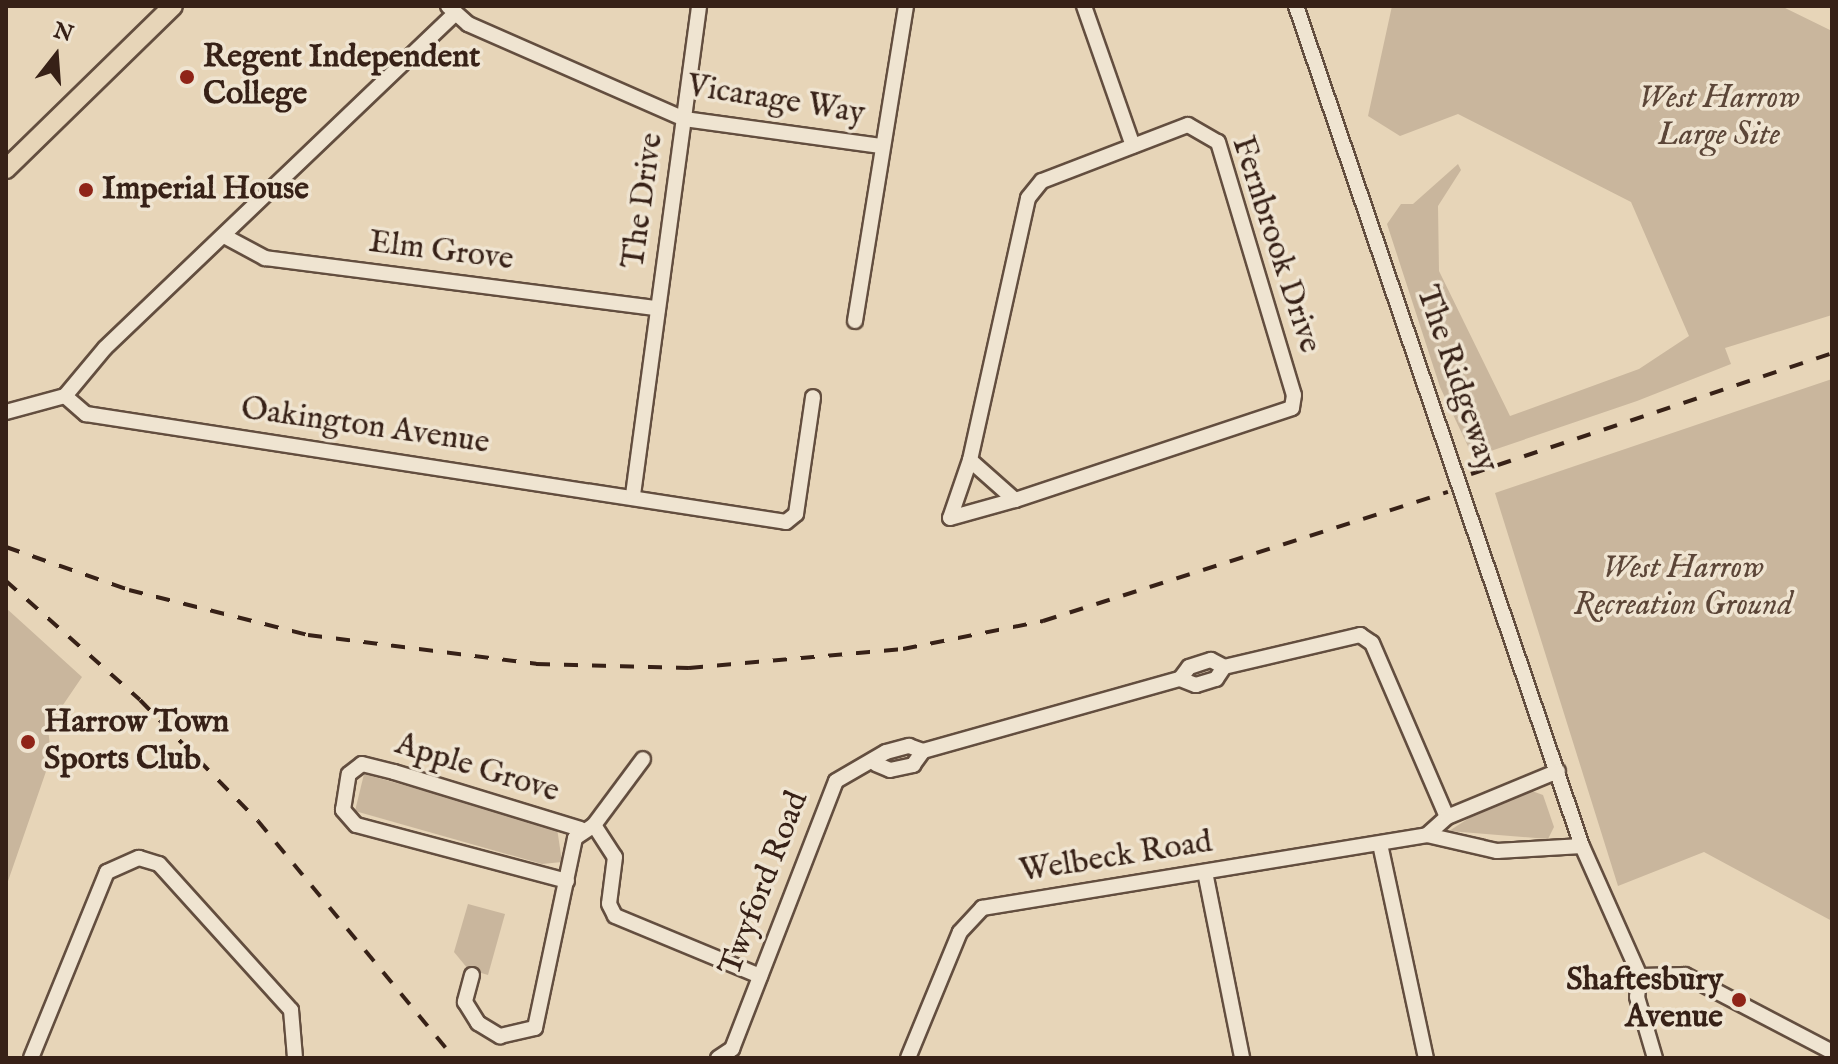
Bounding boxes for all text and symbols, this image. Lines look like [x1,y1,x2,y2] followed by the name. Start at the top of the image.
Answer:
[16,16,96,96] north arrow
[50,17,76,49] text: N
[203,40,480,115] place label: Regent Independent College
[178,68,196,86] marker: Regent Independent College
[684,68,868,134] street label: Vicarage Way
[1639,81,1799,156] park label: West Harrow Large Site
[615,131,673,271] street label: The Drive
[1222,132,1328,358] street label: Fernbrook Drive
[102,171,309,209] place label: Imperial House
[77,181,95,199] marker: Imperial House
[366,224,516,280] street label: Elm Grove
[1406,281,1506,477] street label: The Ridgeway
[238,391,492,463] street label: Oakington Avenue
[1573,551,1793,626] park label: West Harrow Recreation Ground
[44,705,229,780] place label: Harrow Town Sports Club
[390,726,564,812] street label: Apple Grove
[19,733,37,751] marker: Harrow Town Sports Club
[712,786,818,982] street label: Twyford Road
[1017,824,1215,892] street label: Welbeck Road
[1566,963,1723,1038] place label: Shaftesbury Avenue
[1730,991,1748,1009] marker: Shaftesbury Avenue

